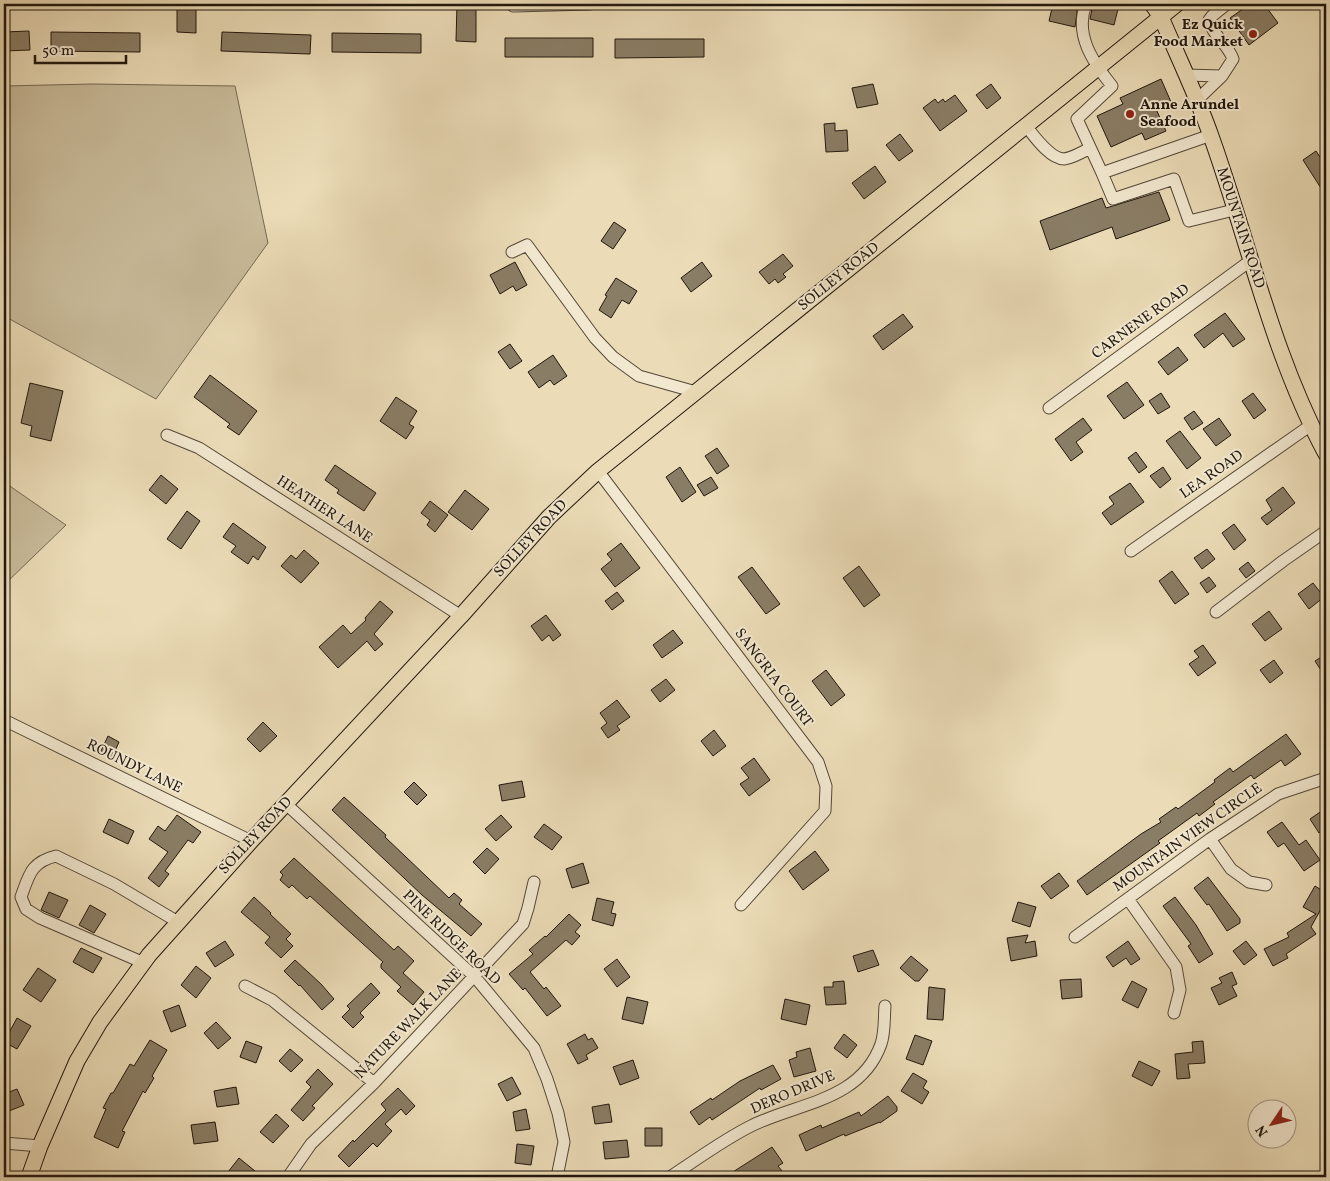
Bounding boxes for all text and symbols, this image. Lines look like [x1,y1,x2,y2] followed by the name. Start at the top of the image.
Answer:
[1154,15,1243,53] place label: Ez Quick Food Market
[1247,28,1259,40] marker: Ez Quick Food Market
[35,32,126,64] scale bar
[42,41,74,62] text: 50 m
[1140,95,1239,133] place label: Anne Arundel Seafood
[1124,108,1136,120] marker: Anne Arundel Seafood
[1210,165,1270,291] street label: MOUNTAIN ROAD
[794,238,884,316] street label: SOLLEY ROAD
[1088,279,1194,365] street label: CARNENE ROAD
[1176,445,1248,505] street label: LEA ROAD
[272,471,376,549] street label: HEATHER LANE
[489,496,573,582] street label: SOLLEY ROAD
[729,624,817,732] street label: SANGRIA COURT
[83,735,185,799] street label: ROUNDY LANE
[1109,778,1267,898] street label: MOUNTAIN VIEW CIRCLE
[214,793,298,879] street label: SOLLEY ROAD
[397,886,505,990] street label: PINE RIDGE ROAD
[351,964,467,1084] street label: NATURE WALK LANE
[747,1066,839,1120] street label: DERO DRIVE
[1248,1098,1298,1148] north arrow
[1252,1121,1273,1140] text: N

